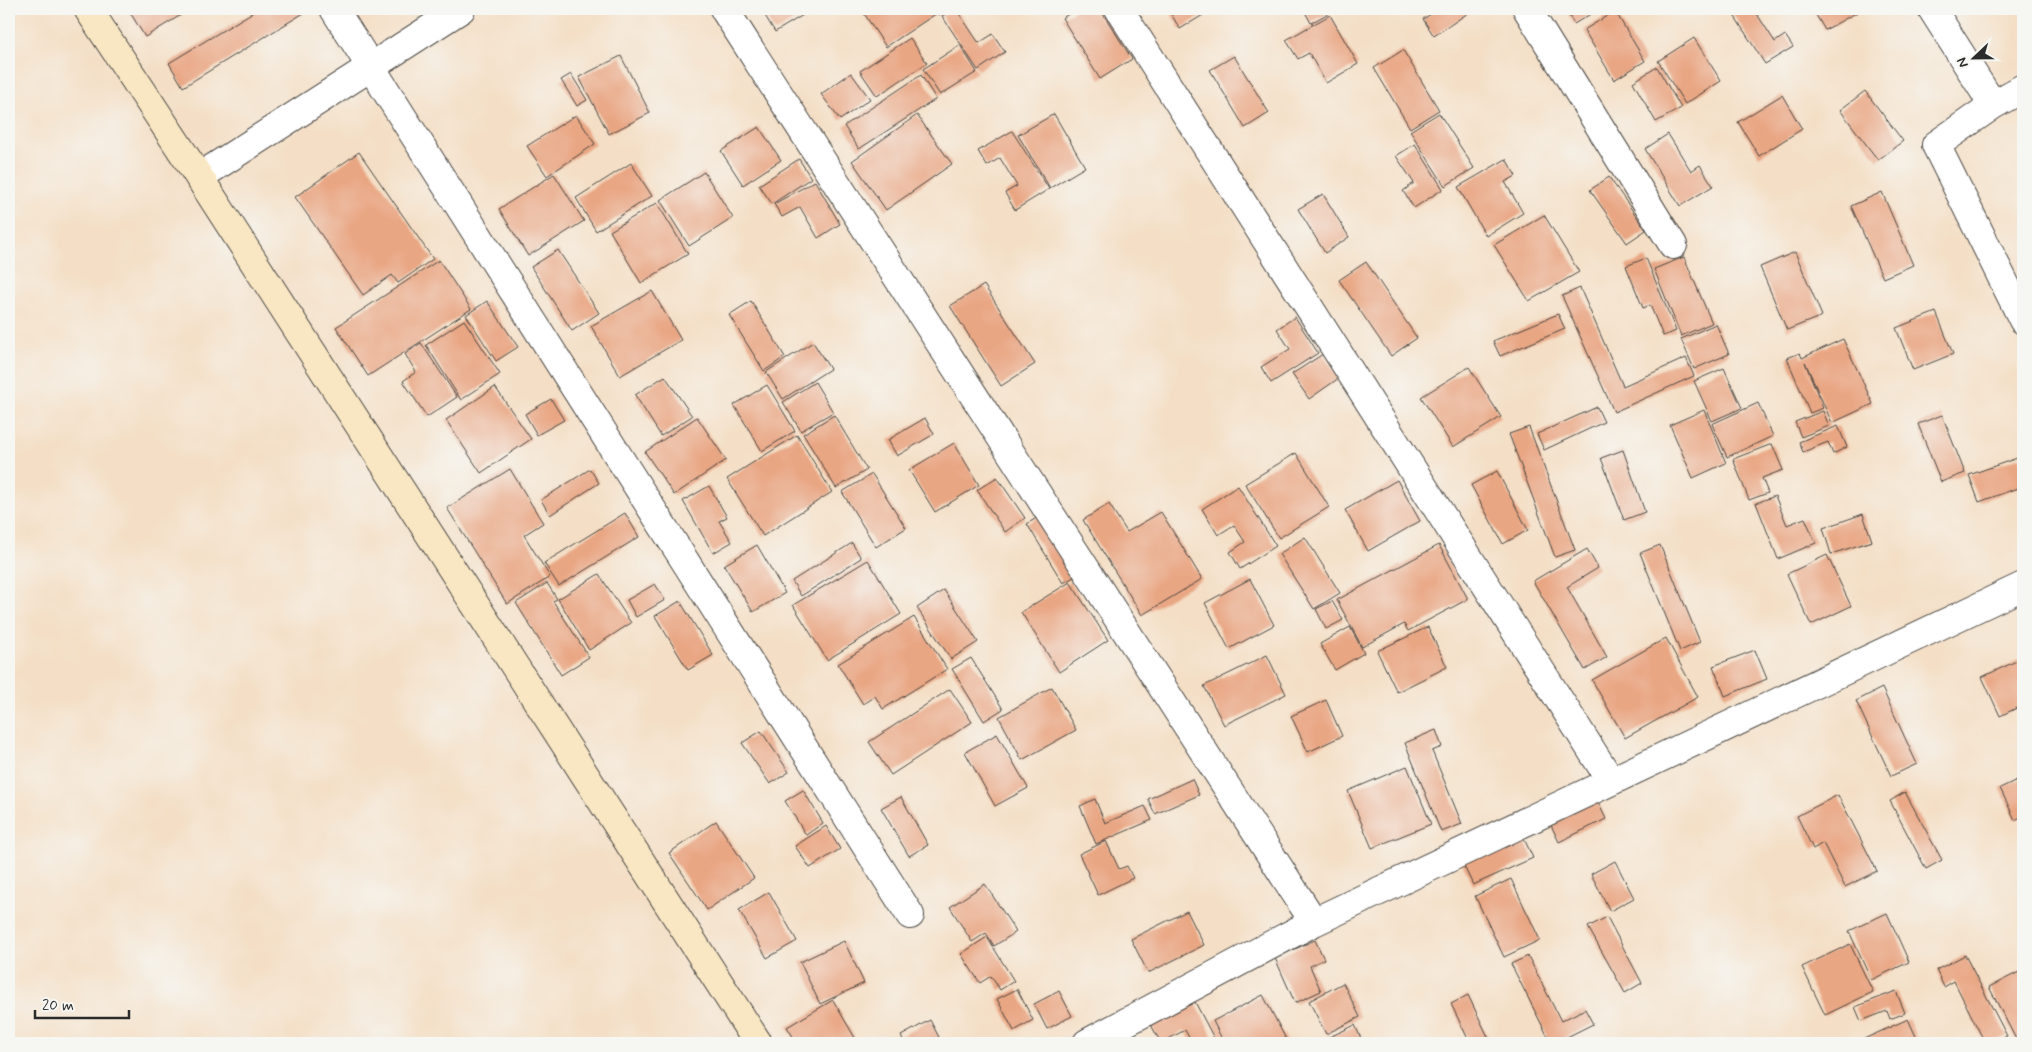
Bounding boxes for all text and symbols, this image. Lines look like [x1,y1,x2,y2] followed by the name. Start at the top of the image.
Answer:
[1950,32,2000,82] north arrow
[1953,55,1973,70] text: N
[35,987,129,1019] scale bar
[42,996,74,1016] text: 20 m

